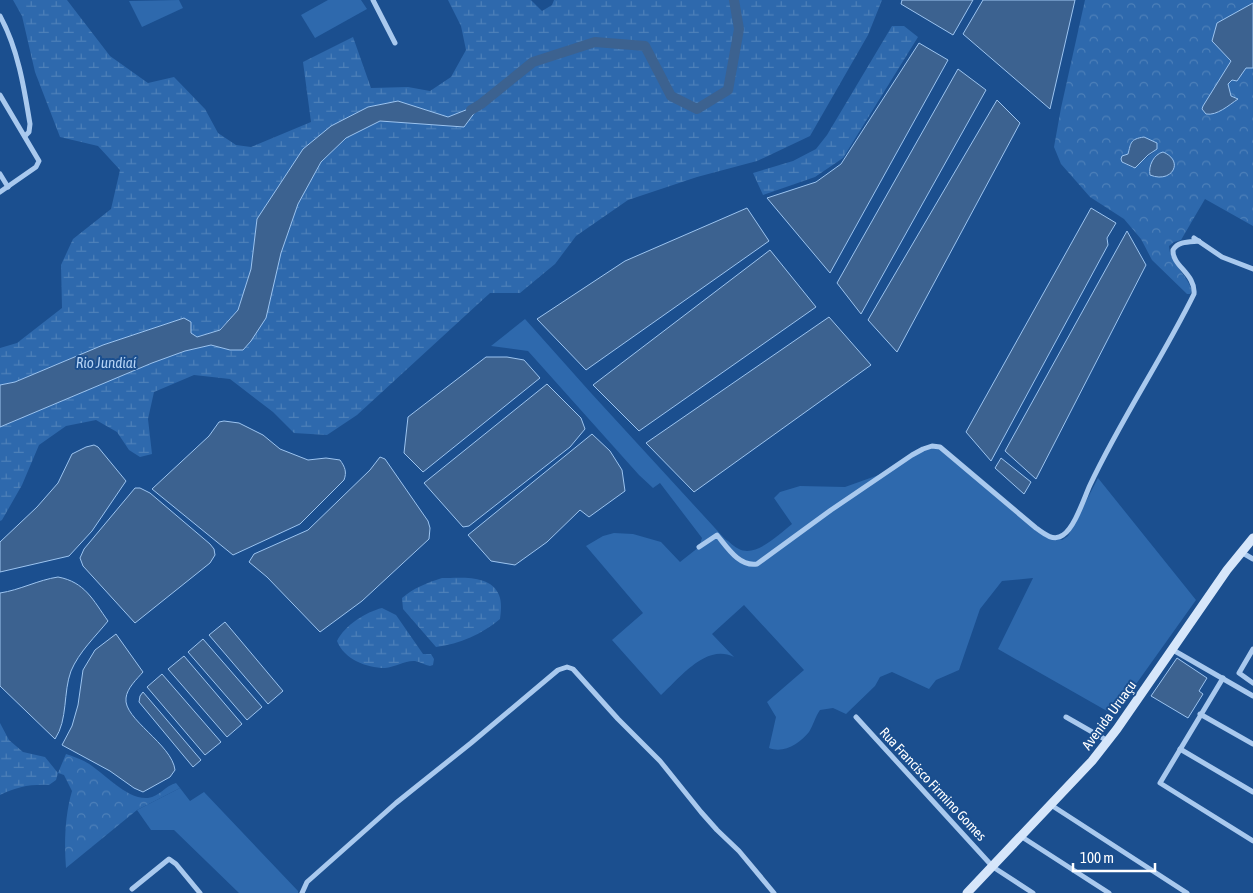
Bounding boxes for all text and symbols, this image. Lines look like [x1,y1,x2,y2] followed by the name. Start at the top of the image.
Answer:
[76,354,137,371] water label: Rio Jundiaí
[1079,677,1139,753] street label: Avenida Uruaçu
[876,724,990,844] street label: Rua Francisco Firmino Gomes
[1073,840,1156,872] scale bar
[1080,849,1114,866] text: 100 m

